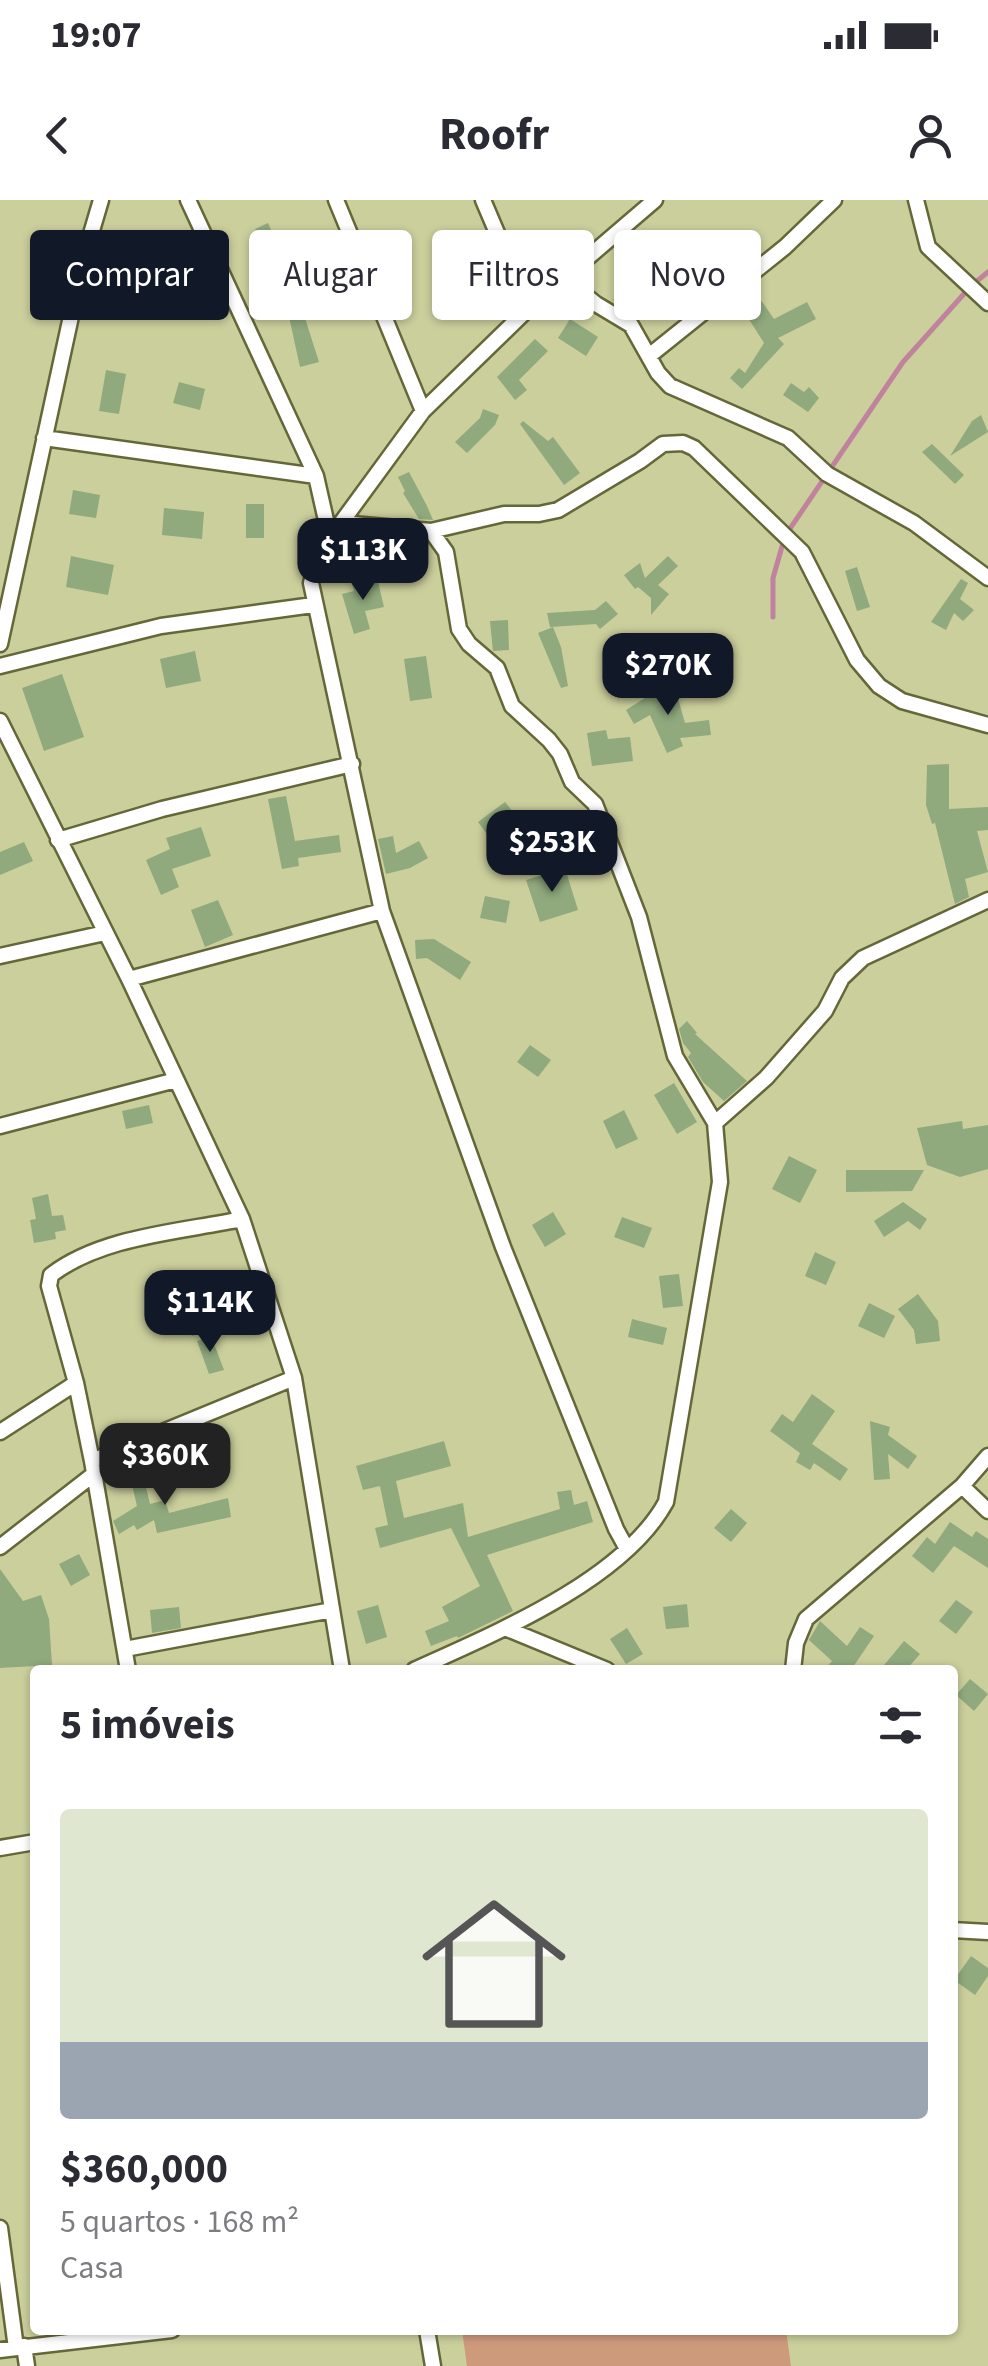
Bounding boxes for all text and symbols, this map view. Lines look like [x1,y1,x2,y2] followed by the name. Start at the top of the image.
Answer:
[50,8,142,62] text: 19:07
[439,103,549,167] text: Roofr
[30,108,85,163] icon: back
[903,108,958,163] icon: person
[30,230,229,320] chip: Comprar
[249,230,412,320] chip: Alugar
[432,230,594,320] chip: Filtros
[614,230,761,320] chip: Novo
[293,518,433,603] pin: $113K
[319,527,407,573] text: $113K
[598,633,738,718] pin: $270K
[624,642,712,688] text: $270K
[482,810,622,895] pin: $253K
[508,819,596,865] text: $253K
[140,1270,280,1355] pin: $114K
[166,1279,254,1325] text: $114K
[95,1423,235,1508] pin: $360K
[121,1432,209,1478] text: $360K
[60,1695,235,1755] text: 5 imóveis
[873,1698,928,1753] icon: filters
[404,1874,584,2054] icon: home
[60,2139,228,2199] text: $360,000
[60,2199,299,2245] text: 5 quartos · 168 m²
[60,2245,124,2291] text: Casa

